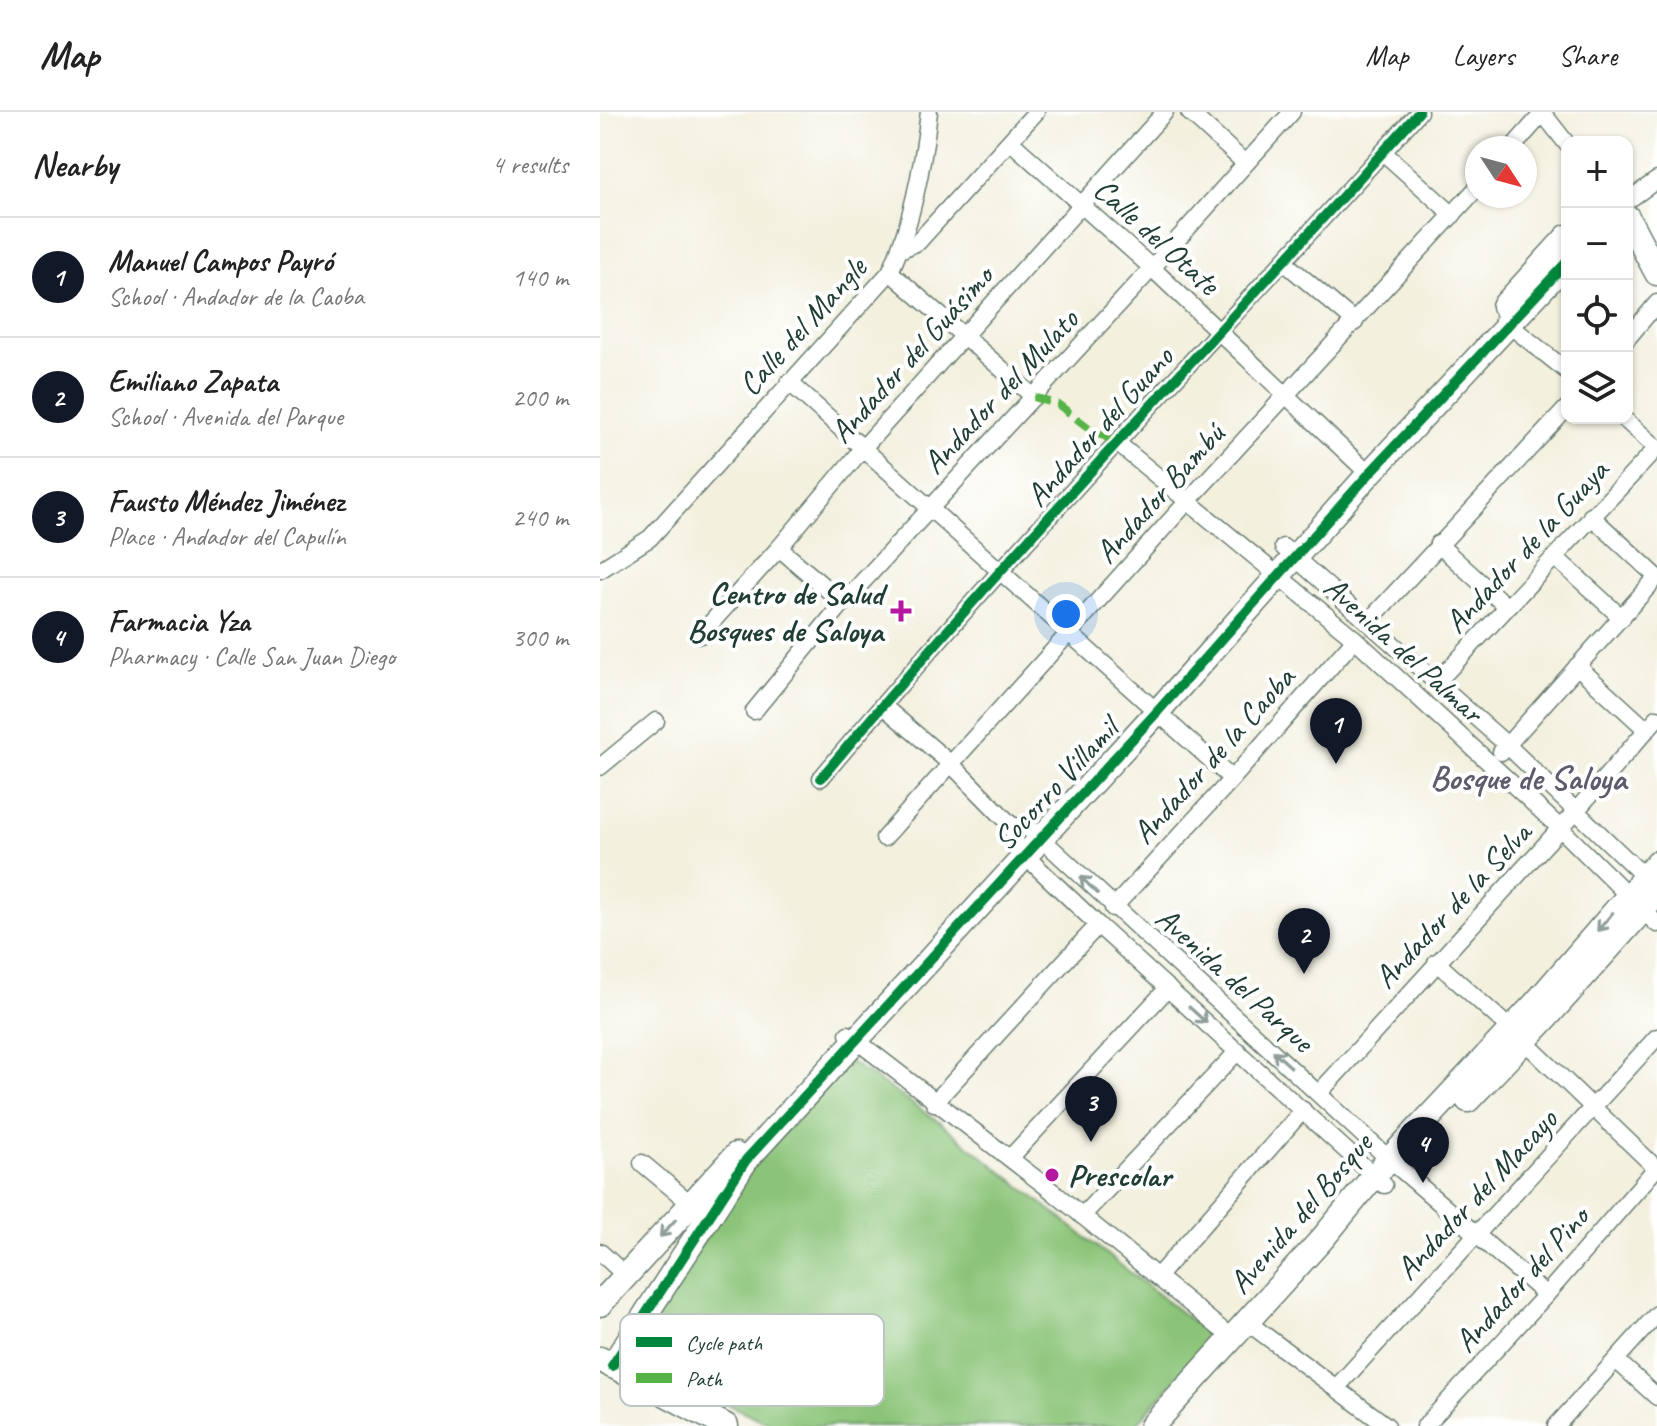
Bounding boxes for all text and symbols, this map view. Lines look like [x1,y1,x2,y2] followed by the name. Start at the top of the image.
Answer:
[40,32,99,79] text: Map
[1366,38,1409,73] text: Map
[1453,38,1514,73] text: Layers
[1558,38,1617,73] text: Share
[1465,136,1537,208] north arrow
[1561,136,1633,424] map controls
[1561,136,1633,208] button: +
[32,143,118,186] text: Nearby
[492,148,568,181] text: 4 results
[1085,169,1230,305] street label: Calle del Otate
[1561,208,1633,280] button: −
[108,242,333,280] text: Manuel Campos Payró
[729,246,877,404] street label: Calle del Mangle
[821,254,1004,452] street label: Andador del Guásimo
[52,261,64,294] text: 1
[512,261,568,294] text: 140 m
[108,280,364,313] text: School · Andador de la Caoba
[1561,280,1633,352] button: locate
[913,299,1088,482] street label: Andador del Mulato
[1017,336,1183,515] street label: Andador del Guano
[1561,352,1633,424] button: layers
[108,362,278,400] text: Emiliano Zapata
[52,381,64,414] text: 2
[512,381,568,414] text: 200 m
[108,400,343,433] text: School · Avenida del Parque
[1086,412,1235,572] street label: Andador Bambú
[1435,449,1619,642] street label: Andador de la Guaya
[108,482,344,520] text: Fausto Méndez Jiménez
[52,501,64,534] text: 3
[512,501,568,534] text: 240 m
[108,520,346,553] text: Place · Andador del Capulín
[1315,567,1494,733] street label: Avenida del Palmar
[687,573,888,651] place label: Centro de Salud Bosques de Saloya
[1046,594,1086,634] your location
[890,600,912,622] marker: Centro de Salud Bosques de Saloya
[108,602,250,640] text: Farmacia Yza
[52,621,64,654] text: 4
[512,621,568,654] text: 300 m
[108,640,395,673] text: Pharmacy · Calle San Juan Diego
[1123,657,1305,852] street label: Andador de la Caoba
[1310,698,1362,764] pin: 1
[984,706,1131,859] street label: Socorro Villamil
[1430,756,1629,799] district label: Bosque de Saloya
[1365,811,1542,997] street label: Andador de la Selva
[1079,875,1099,894] one-way arrow
[1147,898,1324,1063] street label: Avenida del Parque
[1278,908,1330,974] pin: 2
[1596,911,1614,931] one-way arrow
[1187,1005,1207,1023] one-way arrow
[1272,1051,1292,1069] one-way arrow
[1065,1076,1117,1142] pin: 3
[1387,1099,1567,1289] street label: Andador del Macayo
[1397,1117,1449,1183] pin: 4
[1219,1122,1383,1302] street label: Avenida del Bosque
[1068,1155,1174,1196] place label: Prescolar
[1043,1166,1061,1184] marker: Prescolar
[1445,1195,1600,1361] street label: Andador del Pino
[660,1217,678,1237] one-way arrow
[620,1314,884,1406] legend
[686,1329,763,1357] text: Cycle path
[686,1365,723,1393] text: Path

